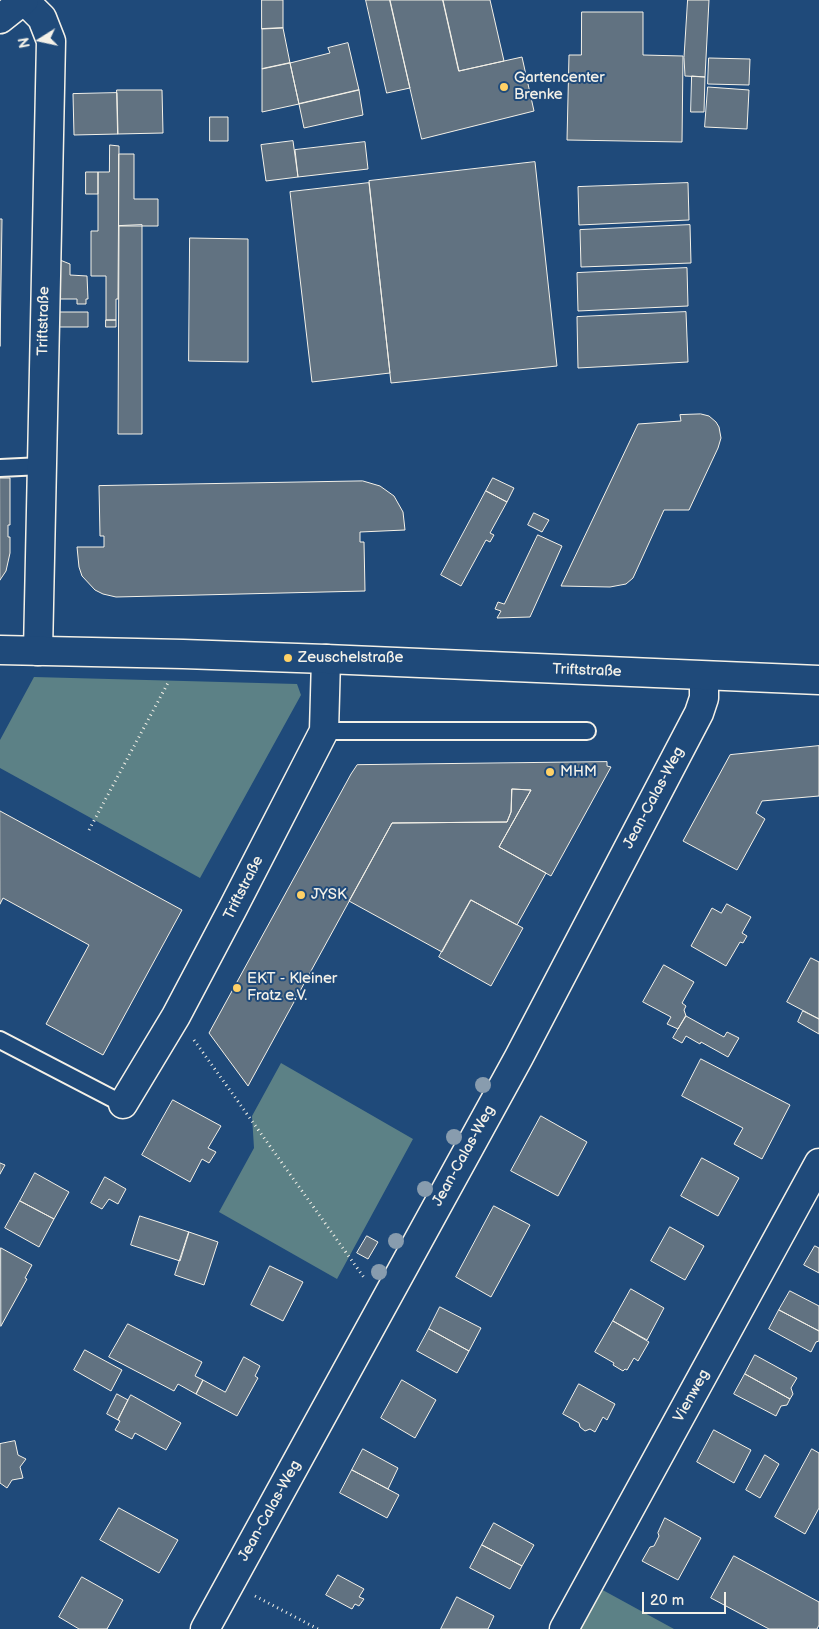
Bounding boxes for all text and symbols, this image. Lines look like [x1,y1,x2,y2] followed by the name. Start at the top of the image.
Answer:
[15,15,65,65] north arrow
[15,36,34,49] text: N
[514,69,605,104] place label: Gartencenter Brenke
[498,81,510,93] marker: Gartencenter Brenke
[34,286,54,356] street label: Triftstraße
[298,649,403,667] place label: Zeuschelstraße
[282,652,294,664] marker: Zeuschelstraße
[552,661,622,681] street label: Triftstraße
[620,744,688,852] street label: Jean-Calas-Weg
[560,763,597,781] place label: MHM
[544,766,556,778] marker: MHM
[220,853,268,923] street label: Triftstraße
[311,886,347,904] place label: JYSK
[295,889,307,901] marker: JYSK
[247,970,337,1005] place label: EKT - Kleiner Fratz e.V.
[231,982,243,994] marker: EKT - Kleiner Fratz e.V.
[429,1102,499,1210] street label: Jean-Calas-Weg
[670,1366,714,1426] street label: Vienweg
[235,1457,305,1565] street label: Jean-Calas-Weg
[644,1582,728,1614] scale bar
[650,1591,684,1610] text: 20 m

